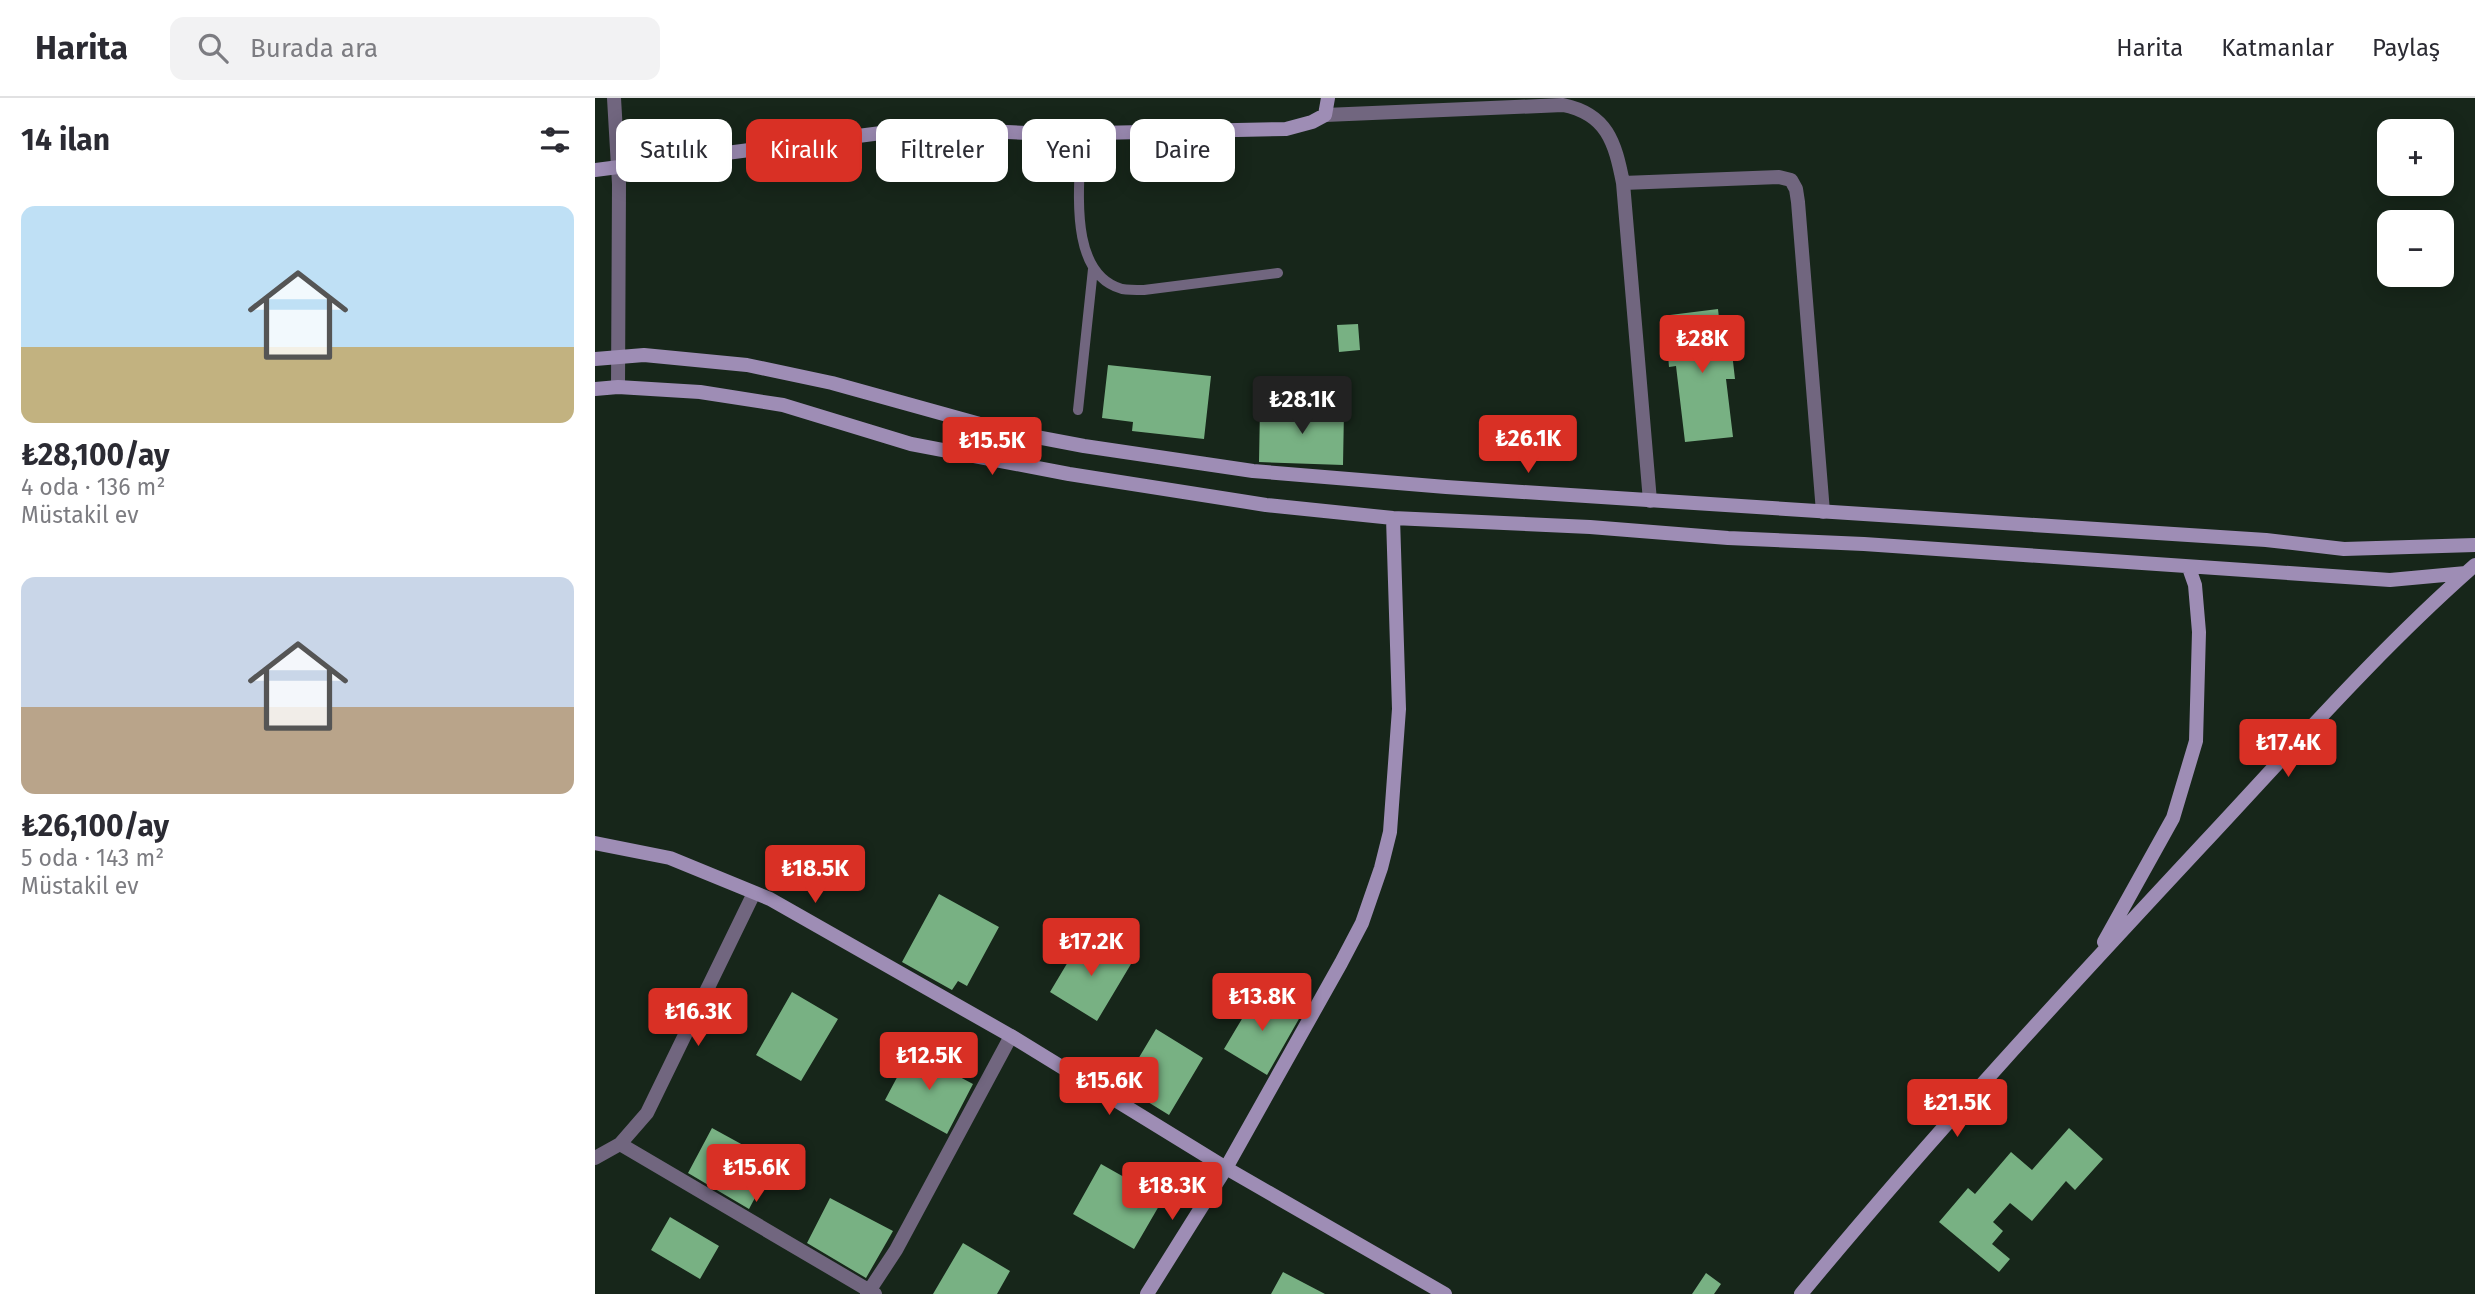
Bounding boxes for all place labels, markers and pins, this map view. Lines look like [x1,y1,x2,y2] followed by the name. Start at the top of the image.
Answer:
[1661,316,1743,375] pin: ₺28K
[1245,376,1359,436] pin: ₺28.1K
[1471,416,1585,475] pin: ₺26.1K
[935,418,1049,477] pin: ₺15.5K
[2231,720,2345,779] pin: ₺17.4K
[758,846,872,905] pin: ₺18.5K
[1034,918,1148,978] pin: ₺17.2K
[1205,974,1319,1033] pin: ₺13.8K
[641,988,755,1048] pin: ₺16.3K
[872,1032,986,1092] pin: ₺12.5K
[1052,1058,1166,1117] pin: ₺15.6K
[1900,1080,2014,1139] pin: ₺21.5K
[699,1144,813,1204] pin: ₺15.6K
[1115,1162,1229,1222] pin: ₺18.3K

